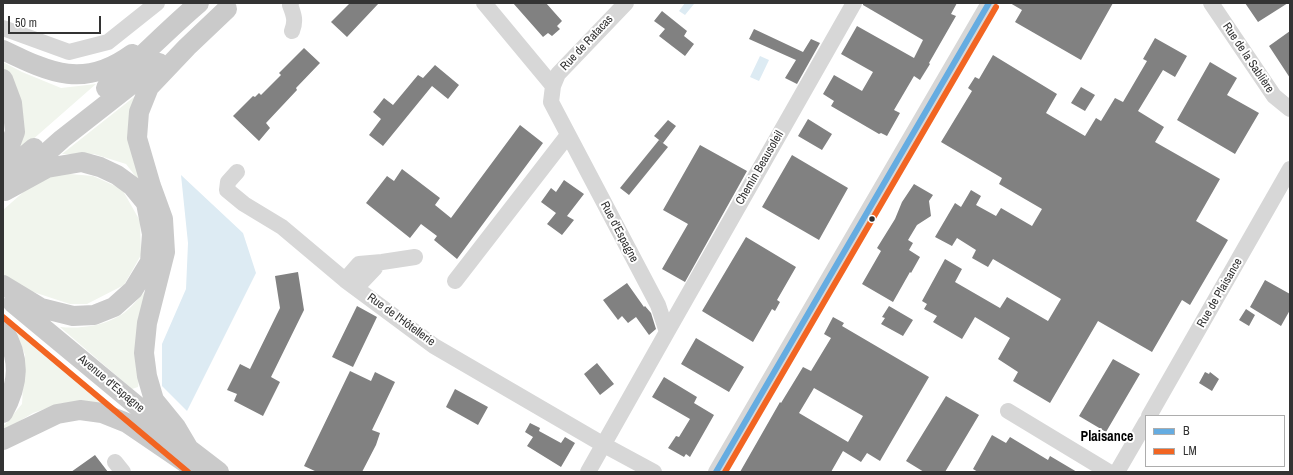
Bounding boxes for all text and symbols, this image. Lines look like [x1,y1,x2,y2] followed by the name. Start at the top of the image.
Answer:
[10,8,103,34] scale bar
[558,12,616,74] street label: Rue de Ratacas
[15,15,37,31] text: 50 m
[1219,20,1277,96] street label: Rue de la Sablière
[733,128,787,208] street label: Chemin Beausoleil
[597,199,641,265] street label: Rue d'Espagne
[867,214,877,224] unlabelled marker
[1194,256,1246,330] street label: Rue de Plaisance
[364,290,438,350] street label: Rue de l'Hôtellerie
[75,352,147,416] street label: Avenue d'Espagne
[1145,415,1285,467] legend
[1183,423,1190,439] text: B
[1081,429,1133,445] district label: Plaisance
[1183,443,1197,459] text: LM

